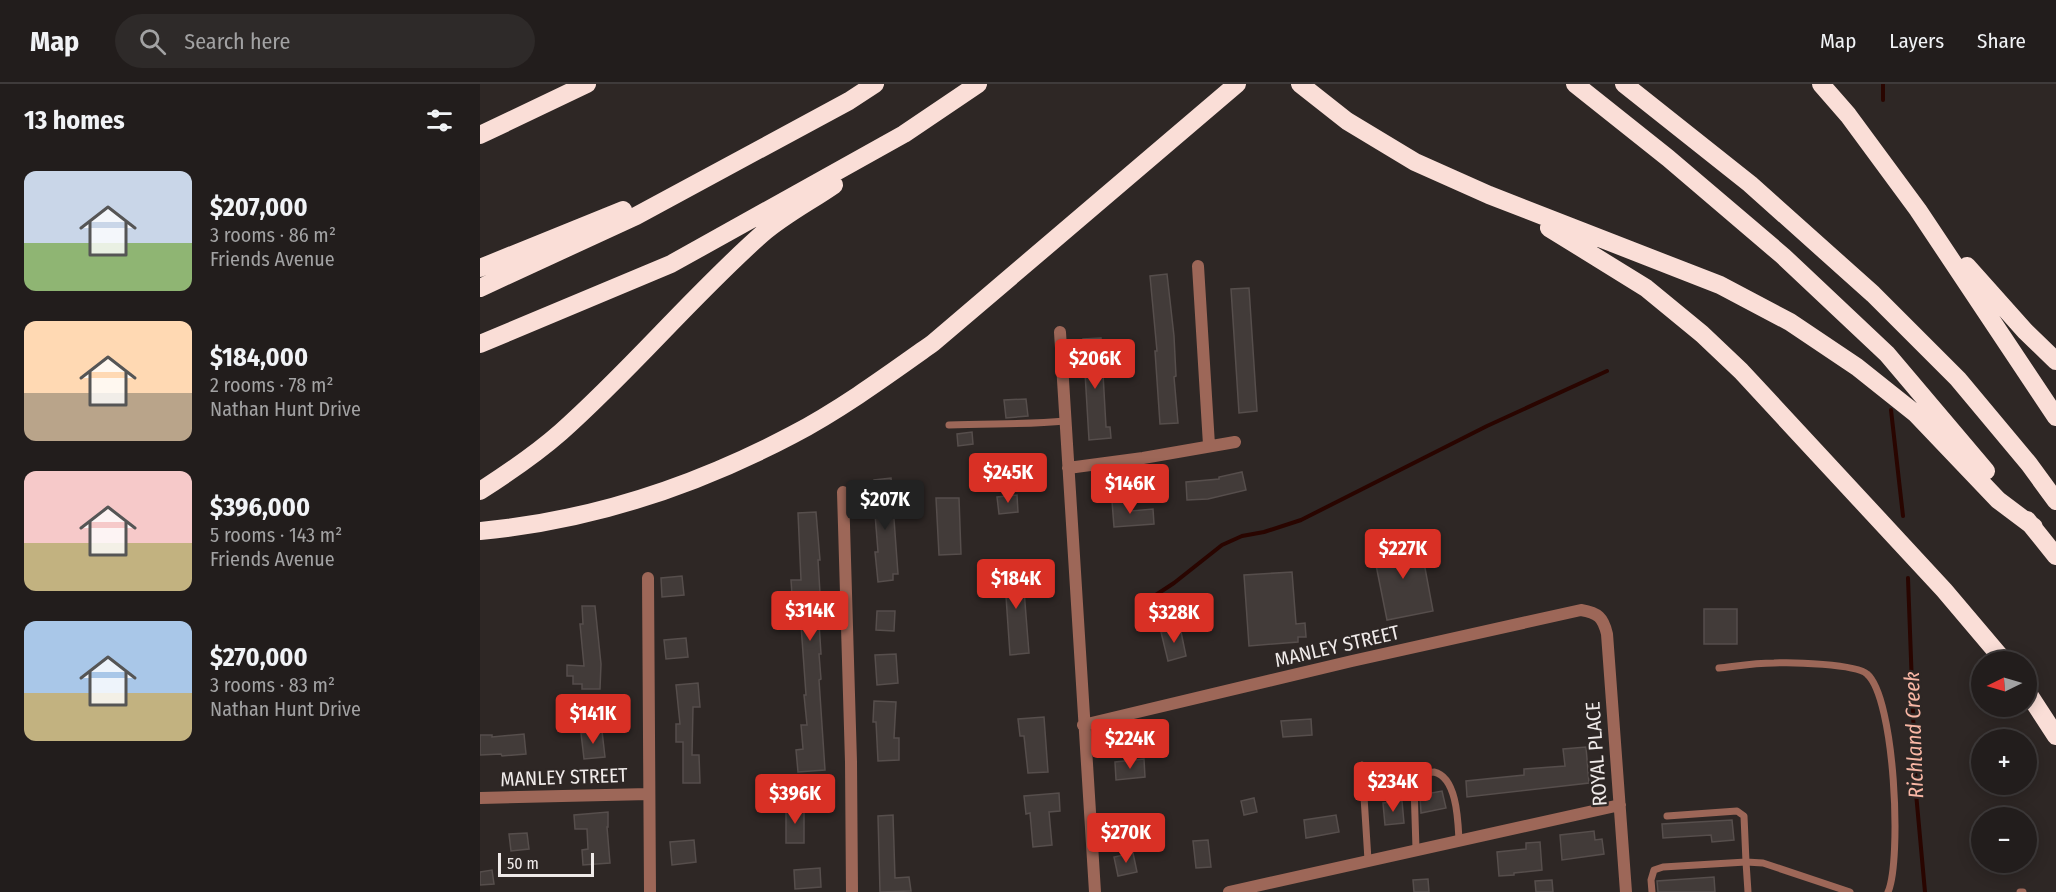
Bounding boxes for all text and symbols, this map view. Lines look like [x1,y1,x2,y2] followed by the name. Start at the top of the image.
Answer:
[115,14,535,68] search box
[30,25,79,58] text: Map
[136,25,169,58] icon: search
[184,28,290,55] text: Search here
[1820,28,1856,54] text: Map
[1889,28,1944,54] text: Layers
[1977,28,2026,54] text: Share
[423,104,456,137] icon: filters
[24,105,125,136] text: 13 homes
[210,192,308,223] text: $207,000
[72,195,144,267] icon: home
[210,223,336,247] text: 3 rooms · 86 m²
[210,247,335,271] text: Friends Avenue
[1053,339,1137,390] pin: $206K
[210,342,308,373] text: $184,000
[72,345,144,417] icon: home
[1069,346,1121,370] text: $206K
[210,373,333,397] text: 2 rooms · 78 m²
[210,397,361,421] text: Nathan Hunt Drive
[966,453,1050,504] pin: $245K
[983,460,1033,484] text: $245K
[1088,464,1172,515] pin: $146K
[1105,471,1155,495] text: $146K
[843,480,927,531] pin: $207K
[860,487,910,511] text: $207K
[210,492,310,523] text: $396,000
[72,495,144,567] icon: home
[210,523,342,547] text: 5 rooms · 143 m²
[1361,529,1445,580] pin: $227K
[1379,536,1427,560] text: $227K
[210,547,335,571] text: Friends Avenue
[974,559,1058,610] pin: $184K
[991,566,1041,590] text: $184K
[768,591,852,642] pin: $314K
[1132,593,1216,644] pin: $328K
[785,598,835,622] text: $314K
[1149,600,1199,624] text: $328K
[1272,620,1402,672] street label: MANLEY STREET
[210,642,308,673] text: $270,000
[72,645,144,717] icon: home
[1971,651,2037,717] north arrow
[1971,651,2037,873] map controls
[1899,671,1929,799] water label: Richland Creek
[210,673,335,697] text: 3 rooms · 83 m²
[551,694,635,745] pin: $141K
[210,697,361,721] text: Nathan Hunt Drive
[570,701,616,725] text: $141K
[1580,701,1612,807] street label: ROYAL PLACE
[1088,719,1172,770] pin: $224K
[1105,726,1155,750] text: $224K
[1971,729,2037,795] button: +
[1351,762,1435,813] pin: $234K
[500,763,629,791] street label: MANLEY STREET
[1368,769,1418,793] text: $234K
[753,774,837,825] pin: $396K
[769,781,821,805] text: $396K
[1971,807,2037,873] button: −
[1084,813,1168,864] pin: $270K
[1101,820,1151,844] text: $270K
[498,850,594,878] scale bar
[507,854,539,873] text: 50 m

